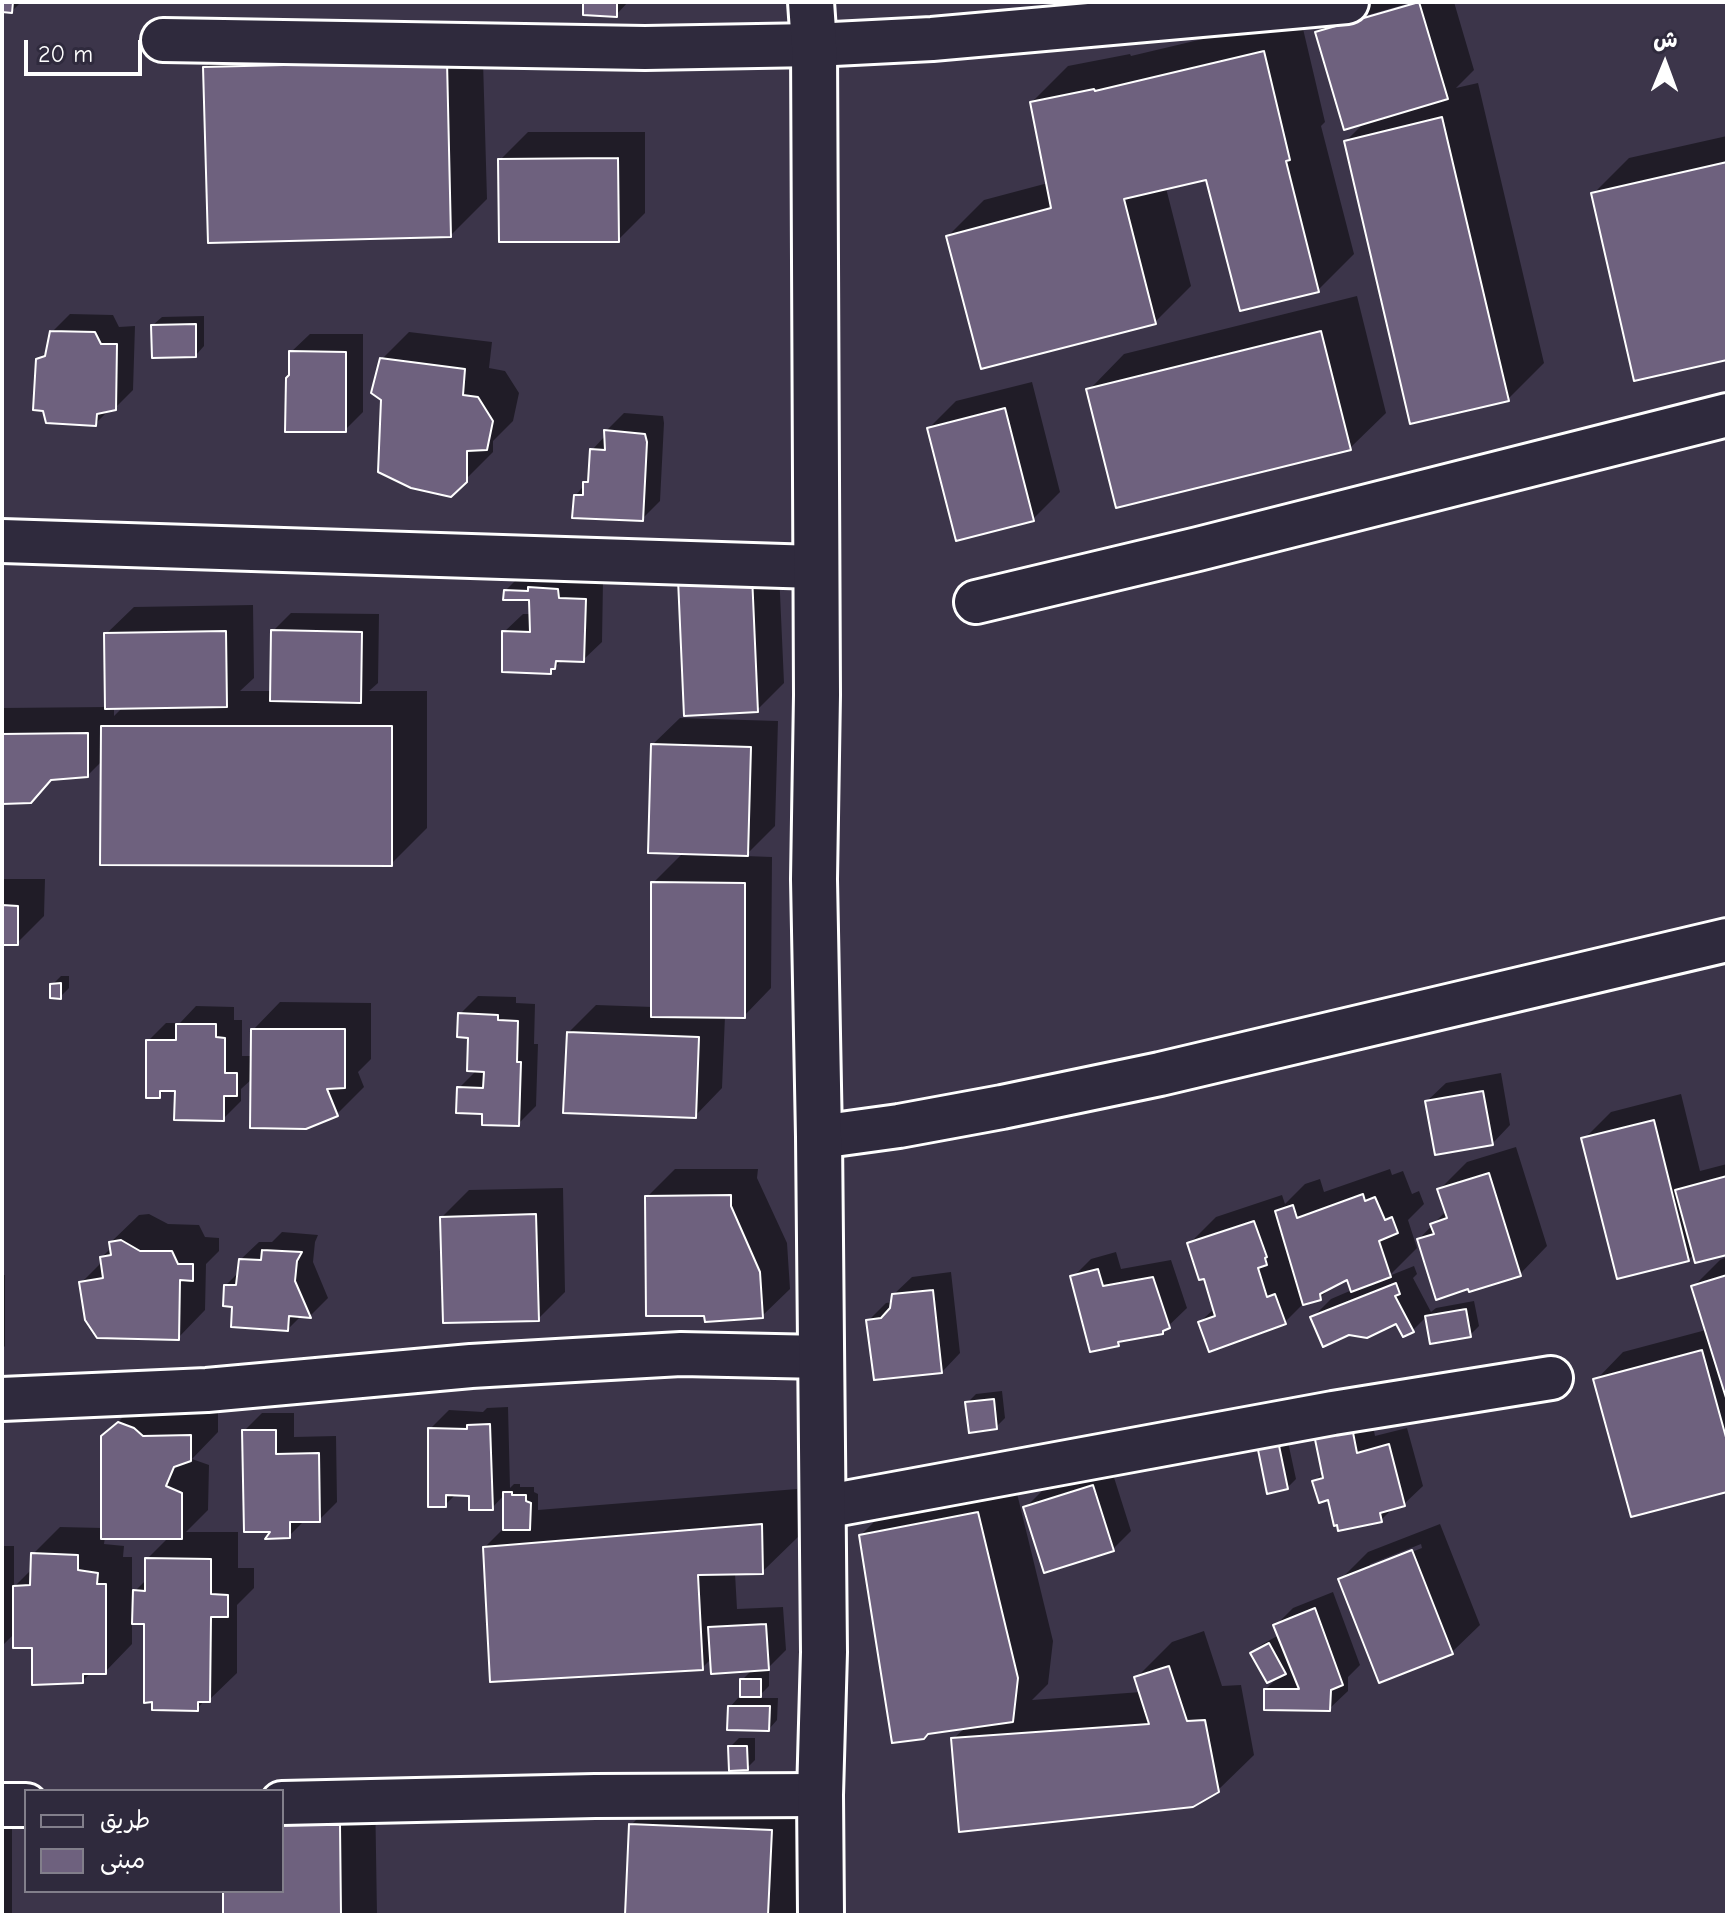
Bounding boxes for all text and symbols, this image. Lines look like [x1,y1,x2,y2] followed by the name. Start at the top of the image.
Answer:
[28,24,146,74] scale bar
[1625,24,1705,104] north arrow
[1653,27,1678,53] text: ش
[38,40,93,68] text: 20 m
[24,1789,284,1893] legend
[100,1806,150,1834] text: طريق
[100,1846,145,1874] text: مبنى

